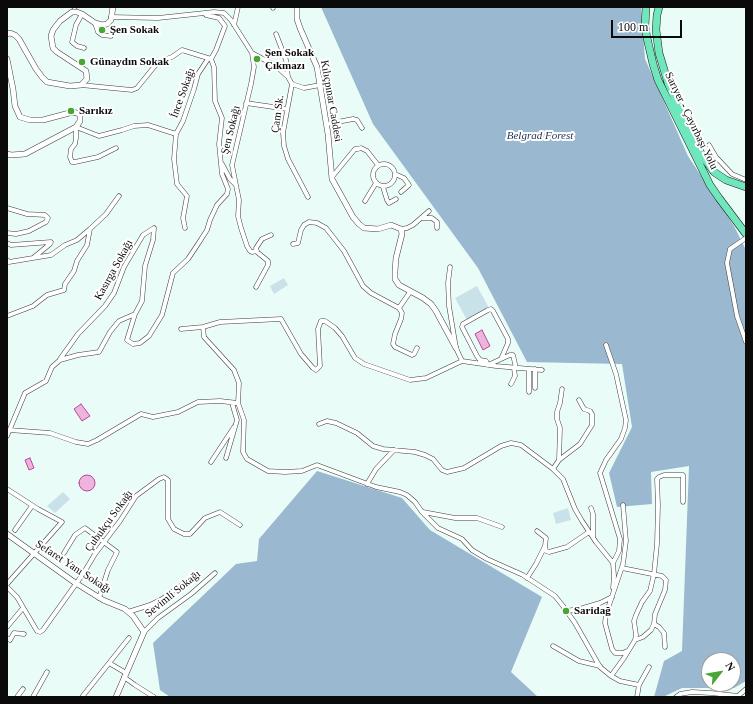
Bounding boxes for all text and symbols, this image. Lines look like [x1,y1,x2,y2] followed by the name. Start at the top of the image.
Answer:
[613,12,684,38] scale bar
[618,20,648,34] text: 100 m
[110,23,159,37] place label: Şen Sokak
[97,25,107,35] marker: Şen Sokak
[265,46,314,72] place label: Şen Sokak Çıkmazı
[252,54,262,64] marker: Şen Sokak Çıkmazı
[90,55,169,69] place label: Günaydın Sokak
[77,57,87,67] marker: Günaydın Sokak
[317,59,345,143] street label: Kılıçpınar Caddesi
[168,66,198,120] street label: İnce Sokağı
[662,70,720,172] street label: Sarıyer - Çayırbaşı Yolu
[269,94,287,134] street label: Çam Sk.
[79,104,113,118] place label: Sarıkız
[219,104,243,156] street label: Şen Sokağı
[66,106,76,116] marker: Sarıkız
[507,129,573,143] park label: Belgrad Forest
[92,237,136,303] street label: Kasırga Sokağı
[82,488,136,554] street label: Çubukçu Sokağı
[33,538,113,596] street label: Sefaret Yanı Sokağı
[143,568,203,620] street label: Sevimli Sokağı
[574,604,611,618] place label: Saridağ
[561,606,571,616] marker: Saridağ
[701,652,741,692] north arrow
[723,660,738,673] text: N

